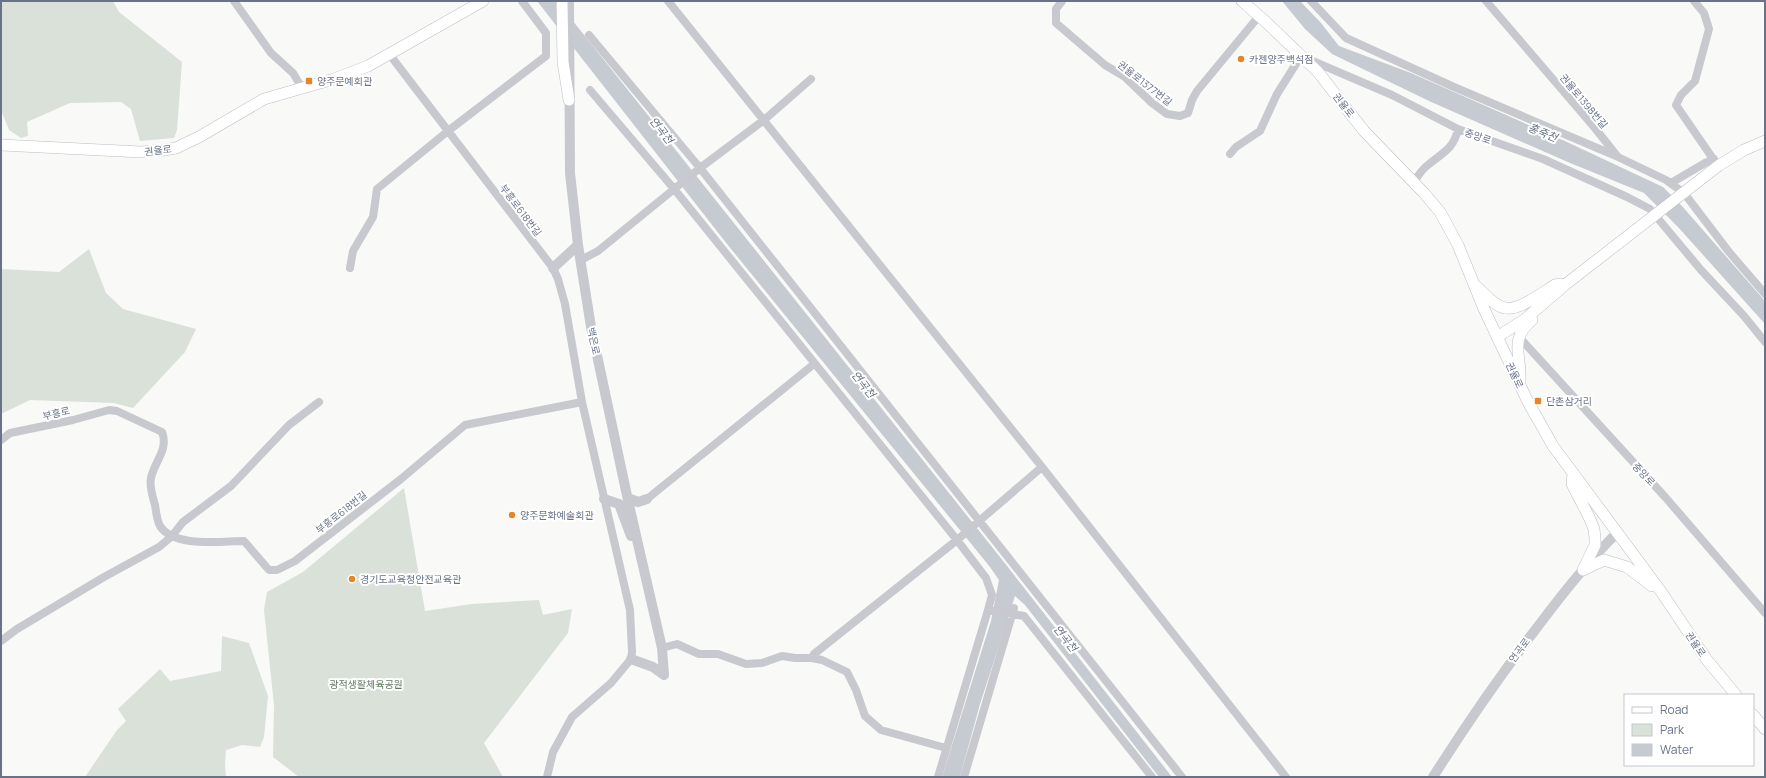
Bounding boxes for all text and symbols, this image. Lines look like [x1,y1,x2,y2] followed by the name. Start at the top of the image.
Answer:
[1249,52,1313,66] place label: 카젠양주백석점
[1236,54,1246,64] marker: 카젠양주백석점
[1115,57,1175,109] street label: 권율로1377번길
[1557,71,1611,131] street label: 권율로1398번길
[317,74,373,88] place label: 양주문예회관
[304,76,314,86] marker: 양주문예회관
[1330,90,1358,120] street label: 권율로
[647,113,678,148] water label: 연곡천
[1526,119,1562,146] water label: 홍죽천
[1463,125,1493,147] street label: 중앙로
[143,141,173,159] street label: 권율로
[497,181,545,239] street label: 부흥로618번길
[584,326,604,356] street label: 백은로
[1503,360,1527,390] street label: 권율로
[849,367,880,402] water label: 연곡천
[1546,394,1592,408] place label: 단촌삼거리
[1533,396,1543,406] marker: 단촌삼거리
[41,403,71,423] street label: 부흥로
[1629,459,1659,489] street label: 중앙로
[312,487,370,537] street label: 부흥로618번길
[520,508,594,522] place label: 양주문화예술회관
[507,510,517,520] marker: 양주문화예술회관
[360,572,462,586] place label: 경기도교육청안전교육관
[347,574,357,584] marker: 경기도교육청안전교육관
[1051,621,1082,656] water label: 연곡천
[1682,629,1710,659] street label: 권율로
[1505,635,1533,665] street label: 연곡로
[329,677,403,691] park label: 광적생활체육공원
[1624,694,1754,766] legend
[1660,701,1688,718] text: Road
[1660,721,1685,738] text: Park
[1660,741,1694,758] text: Water

